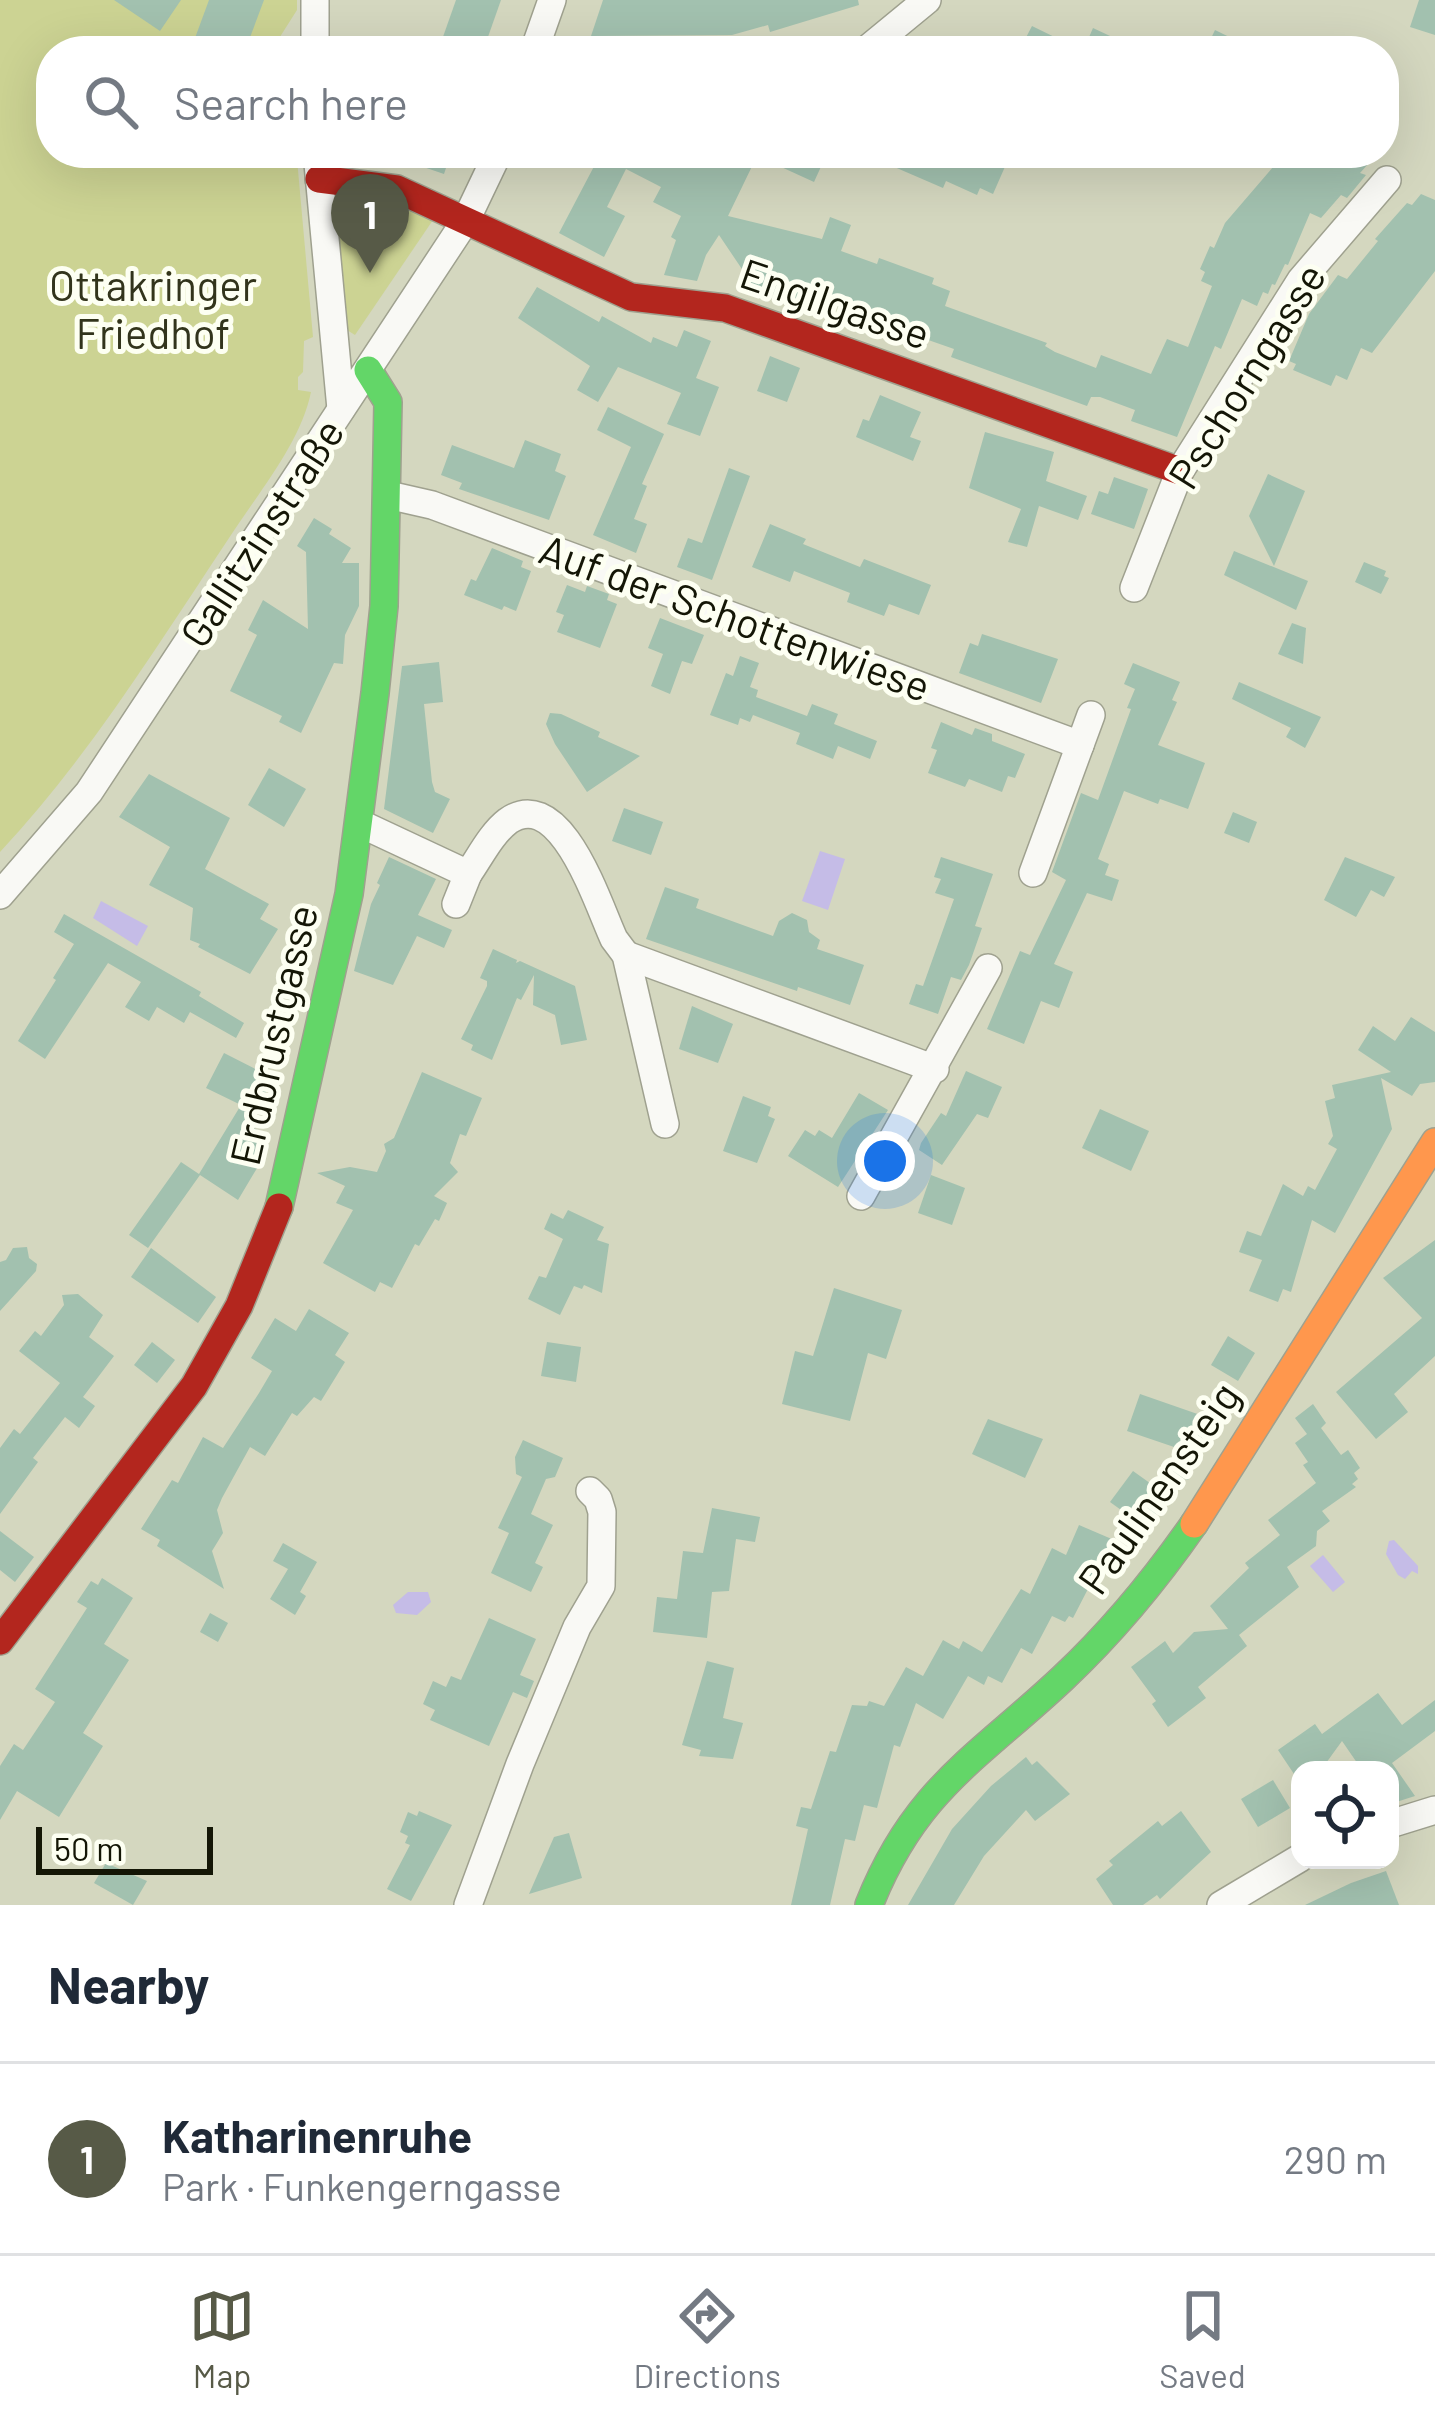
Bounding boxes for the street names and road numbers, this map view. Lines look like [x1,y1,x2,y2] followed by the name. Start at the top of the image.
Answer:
[734,246,937,359] street label: Engilgasse
[1156,253,1335,497] street label: Pschorngasse
[168,408,353,655] street label: Gallitzinstraße
[534,522,938,710] street label: Auf der Schottenwiese
[218,900,327,1170] street label: Erdbrustgasse
[1066,1371,1249,1603] street label: Paulinensteig

